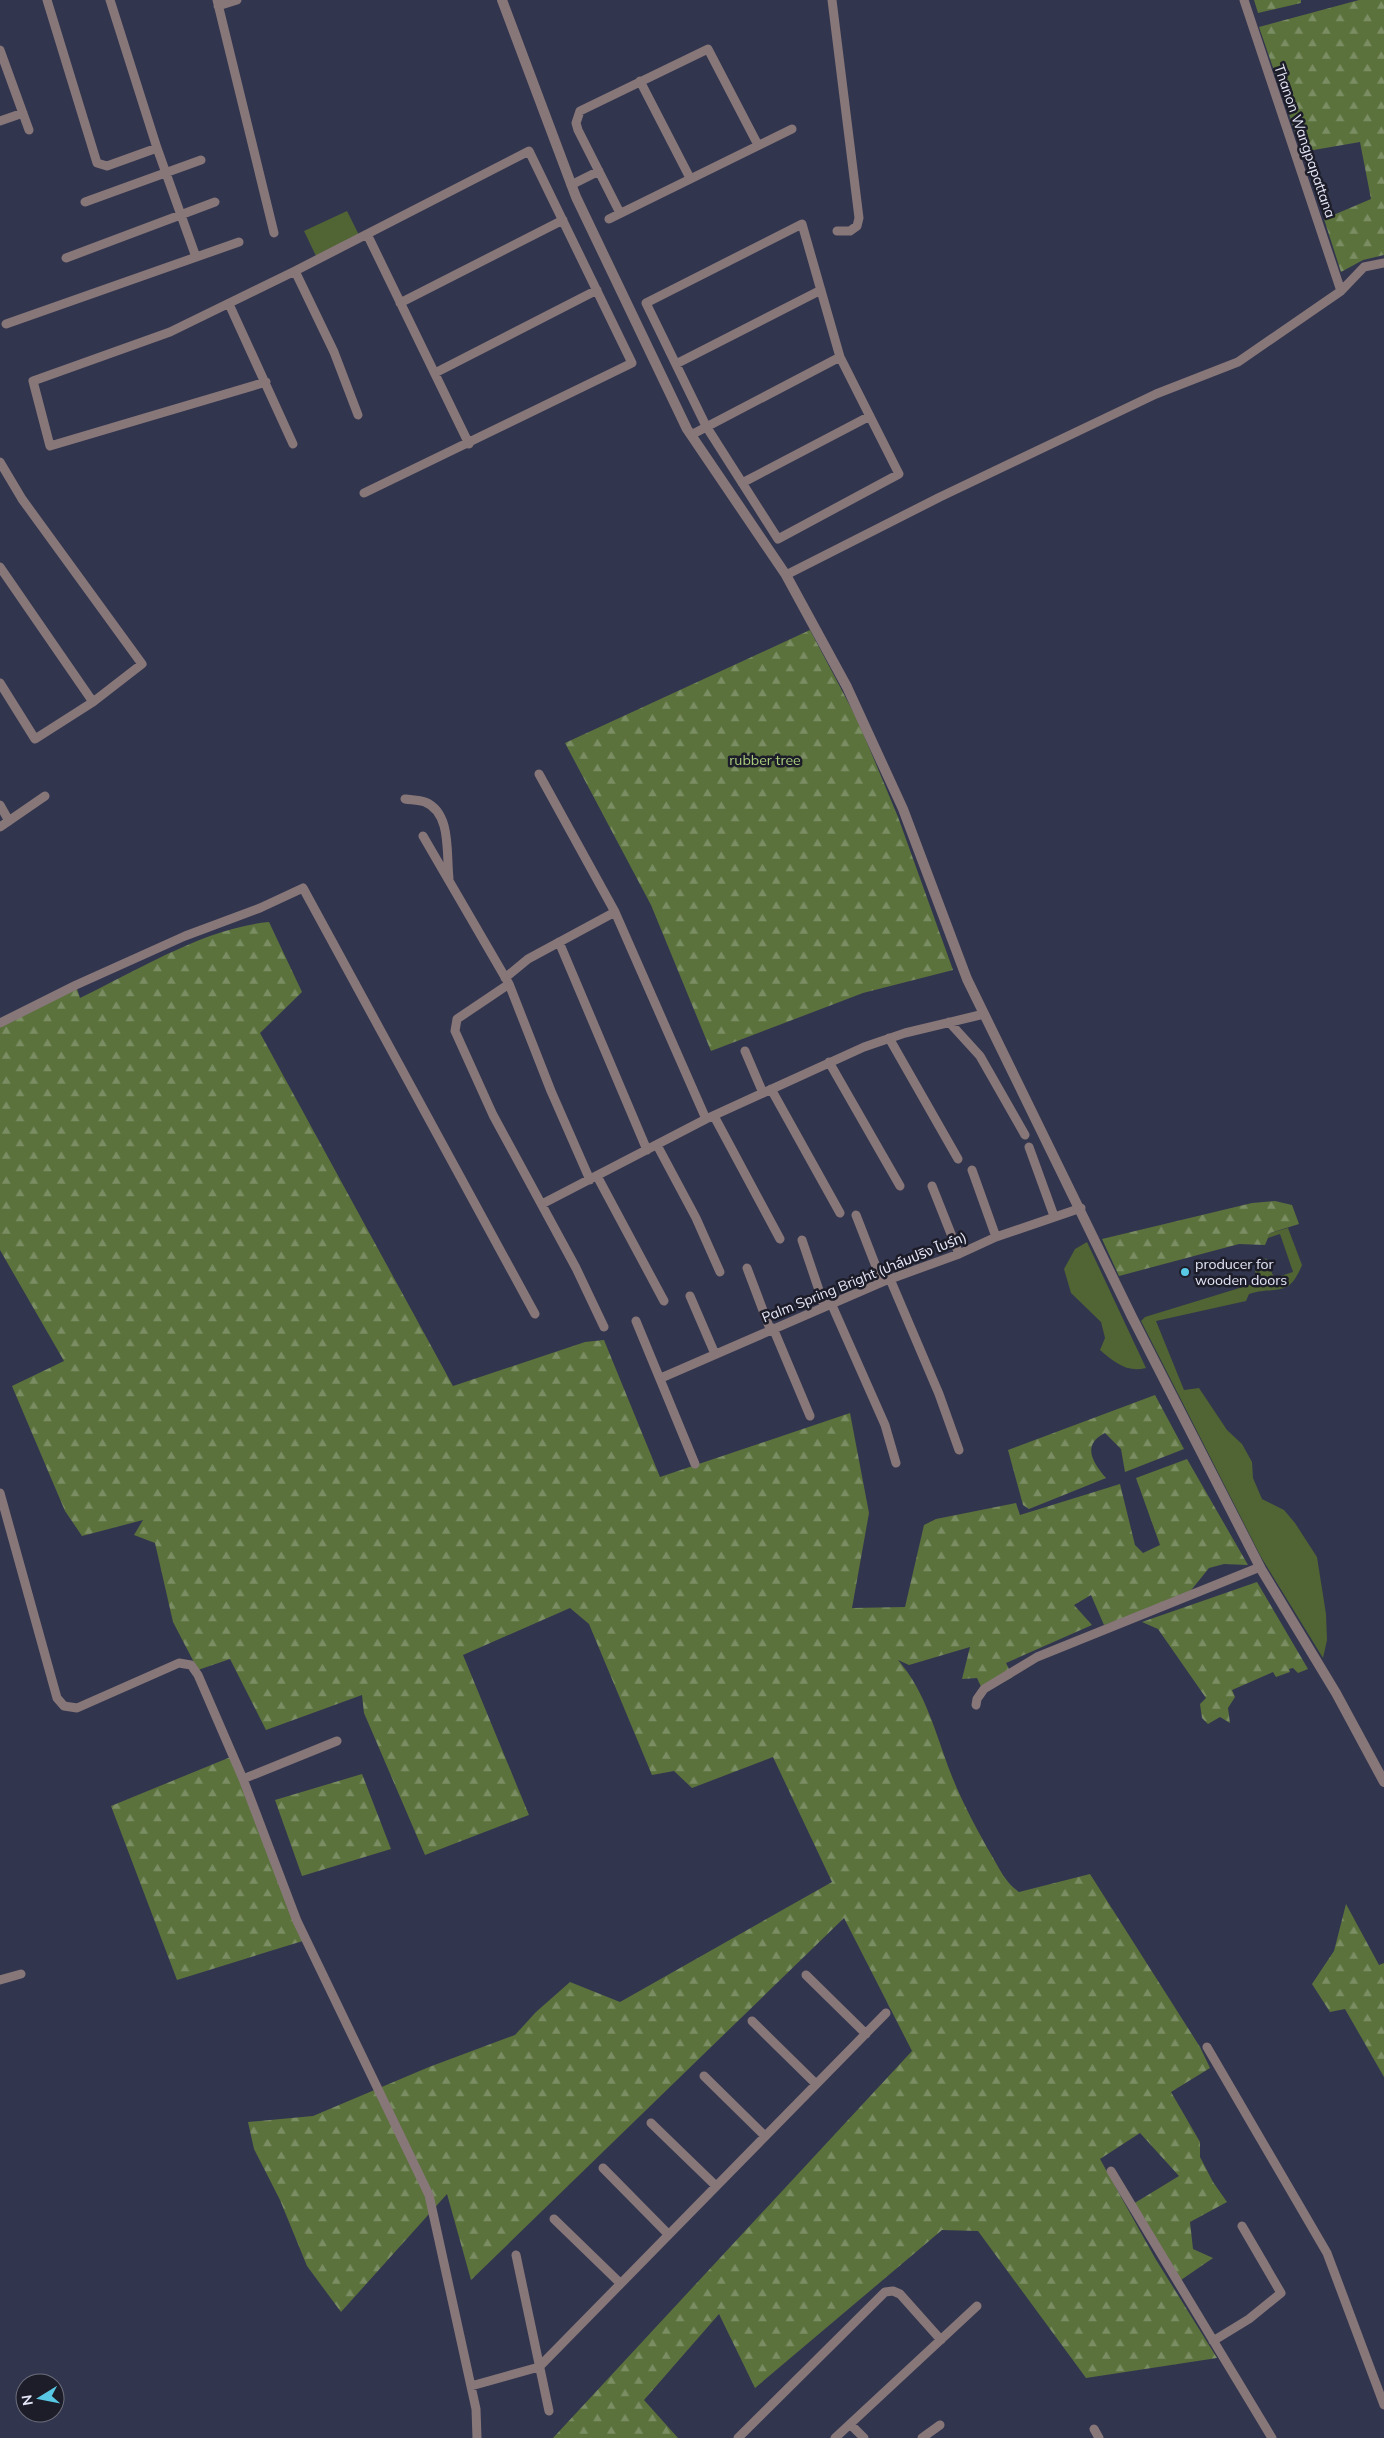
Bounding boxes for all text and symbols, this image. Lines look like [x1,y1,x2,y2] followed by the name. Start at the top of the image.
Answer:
[1270,62,1340,220] street label: Thanon Wangpapattana
[729,751,801,769] park label: rubber tree
[759,1228,969,1326] street label: Palm Spring Bright (ปาล์มปริง ไบร์ท)
[1195,1255,1287,1289] place label: producer for wooden doors
[1179,1266,1191,1278] marker: producer for wooden doors
[15,2373,65,2423] north arrow
[17,2393,37,2407] text: N

